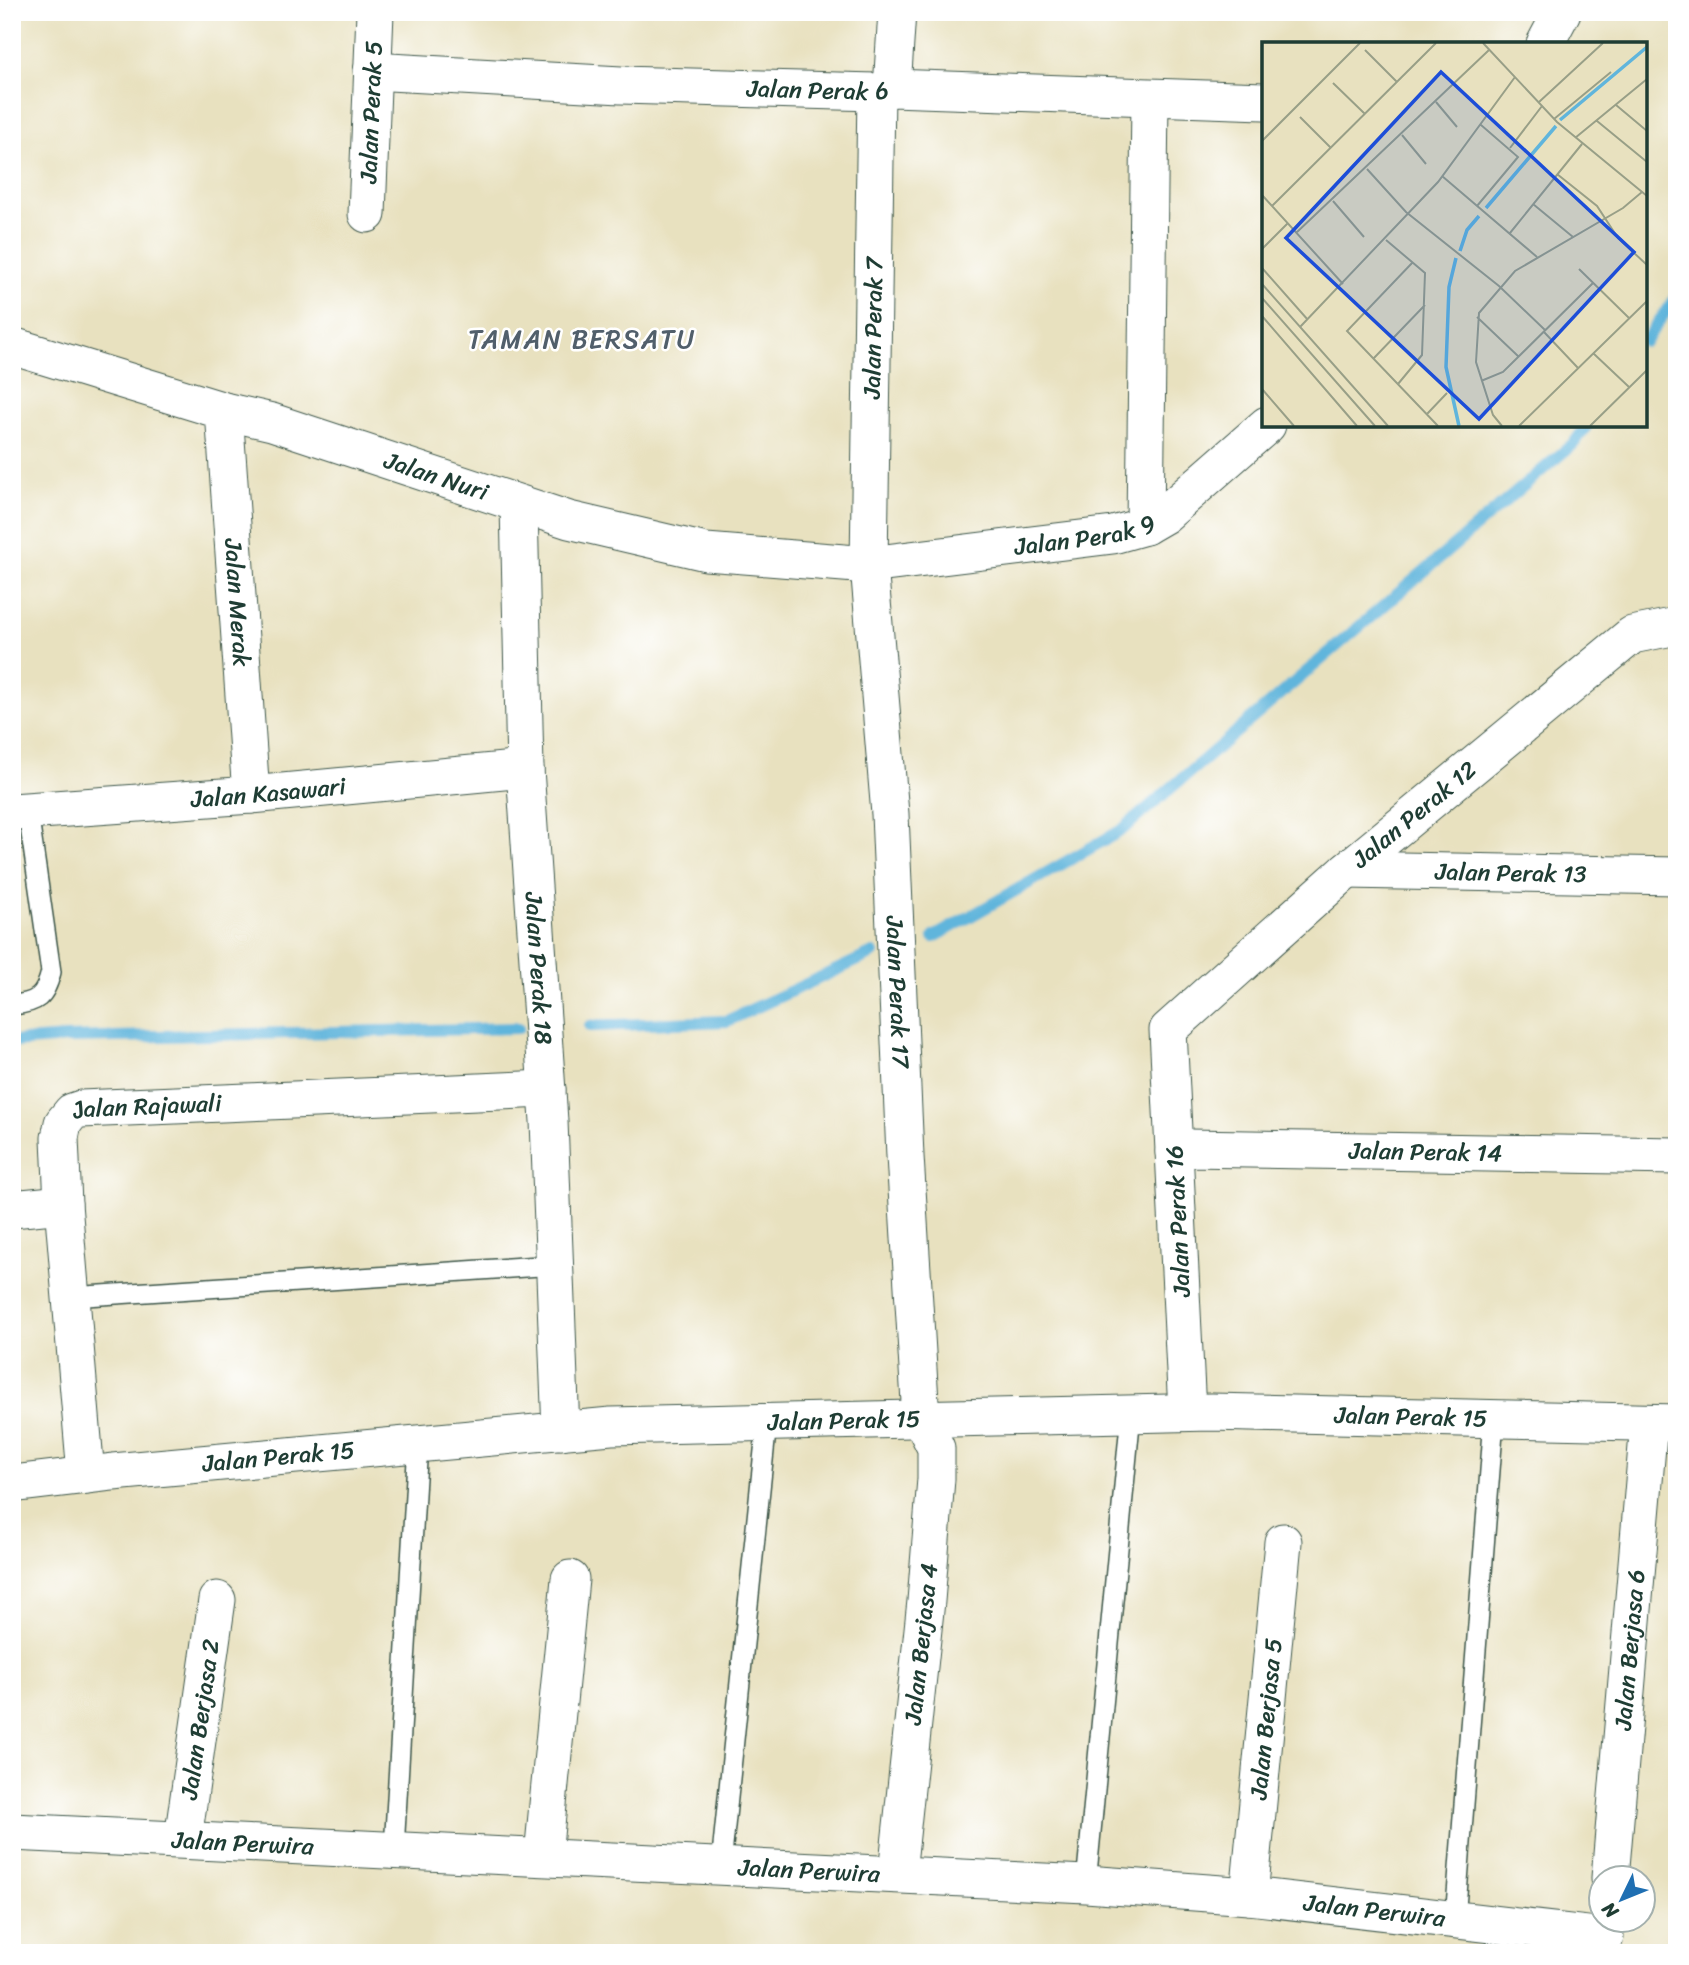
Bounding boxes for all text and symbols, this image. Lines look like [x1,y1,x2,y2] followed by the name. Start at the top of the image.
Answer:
[347,40,395,185] street label: Jalan Perak 5
[1262,42,1647,427] inset map
[745,67,893,113] street label: Jalan Perak 6
[851,256,895,400] street label: Jalan Perak 7
[468,316,696,362] district label: TAMAN BERSATU
[378,439,495,513] street label: Jalan Nuri
[1011,503,1164,568] street label: Jalan Perak 9
[212,536,263,668] street label: Jalan Merak
[1342,750,1487,880] street label: Jalan Perak 12
[189,765,348,820] street label: Jalan Kasawari
[1434,851,1587,895] street label: Jalan Perak 13
[512,890,565,1046] street label: Jalan Perak 18
[873,914,922,1070] street label: Jalan Perak 17
[65,1082,223,1132] street label: Jalan Rajawali
[1347,1130,1502,1174] street label: Jalan Perak 14
[1153,1144,1203,1299] street label: Jalan Perak 16
[1333,1394,1488,1440] street label: Jalan Perak 15
[766,1398,921,1443] street label: Jalan Perak 15
[199,1429,357,1485] street label: Jalan Perak 15
[892,1561,950,1728] street label: Jalan Berjasa 4
[1602,1568,1657,1733] street label: Jalan Berjasa 6
[168,1636,232,1803] street label: Jalan Berjasa 2
[1237,1636,1295,1803] street label: Jalan Berjasa 5
[170,1819,316,1868] street label: Jalan Perwira
[736,1846,882,1895] street label: Jalan Perwira
[1588,1864,1658,1934] north arrow
[1301,1881,1448,1940] street label: Jalan Perwira
[1593,1894,1627,1927] text: N

